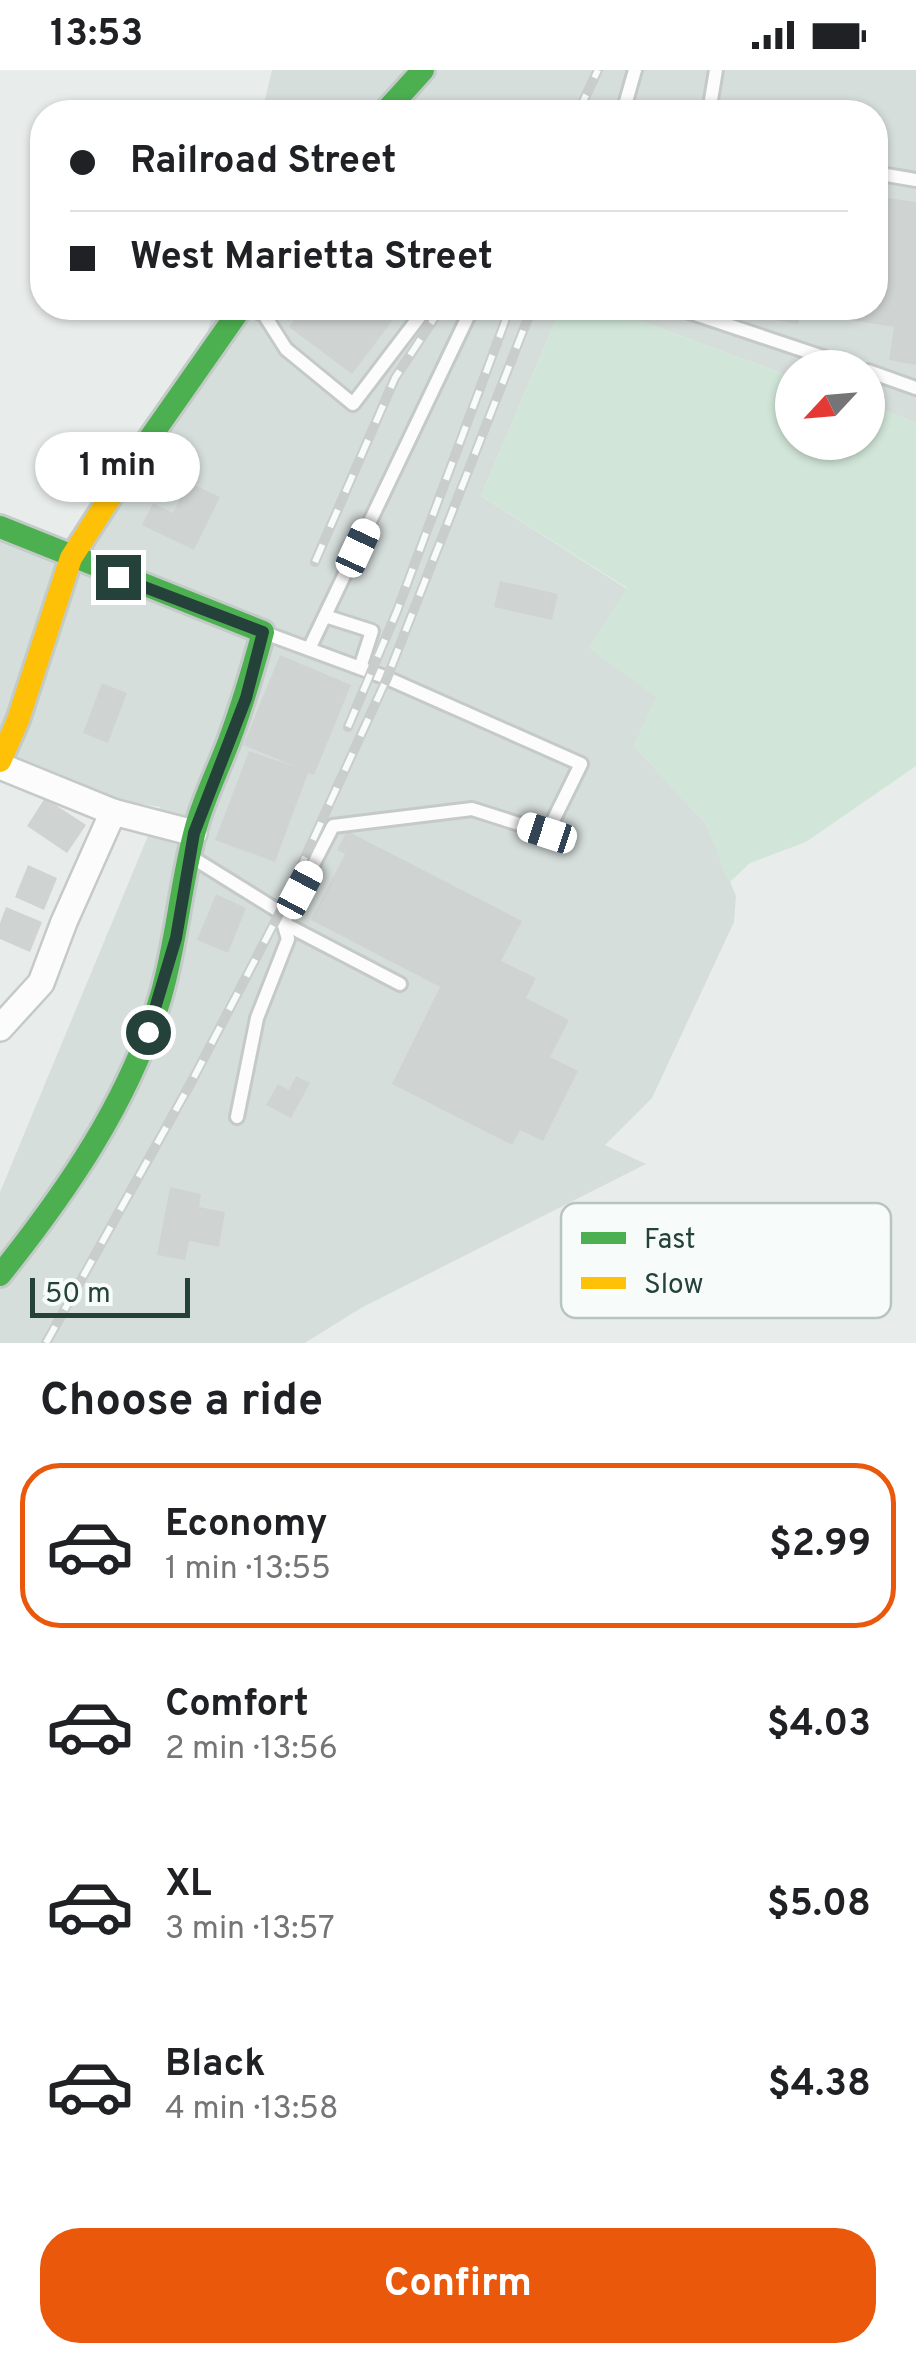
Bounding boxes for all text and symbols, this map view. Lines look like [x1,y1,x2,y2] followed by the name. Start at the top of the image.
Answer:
[50,11,143,60] text: 13:53
[130,138,396,187] text: Railroad Street
[130,234,493,283] text: West Marietta Street
[775,350,885,460] north arrow
[775,350,885,460] map controls
[36,432,200,502] callout: 1 min
[79,447,156,487] text: 1 min
[332,514,384,582] car
[96,555,141,600] route end
[514,809,580,857] car
[273,856,327,924] car
[126,1010,171,1055] route start
[561,1203,891,1318] legend
[644,1223,696,1259] text: Fast
[644,1268,703,1304] text: Slow
[30,1273,190,1318] scale bar
[45,1277,111,1313] text: 50 m
[40,1374,323,1431] text: Choose a ride
[45,1501,135,1591] icon: car
[165,1501,327,1550] text: Economy
[769,1521,871,1570] text: $2.99
[165,1550,331,1590] text: 1 min · 13:55
[45,1681,135,1771] icon: car
[165,1681,309,1730] text: Comfort
[767,1701,871,1750] text: $4.03
[165,1730,338,1770] text: 2 min · 13:56
[45,1861,135,1951] icon: car
[165,1861,212,1910] text: XL
[767,1881,871,1930] text: $5.08
[165,1910,335,1950] text: 3 min · 13:57
[45,2041,135,2131] icon: car
[165,2041,265,2090] text: Black
[768,2061,871,2110] text: $4.38
[165,2090,339,2130] text: 4 min · 13:58
[40,2228,876,2343] button: Confirm

